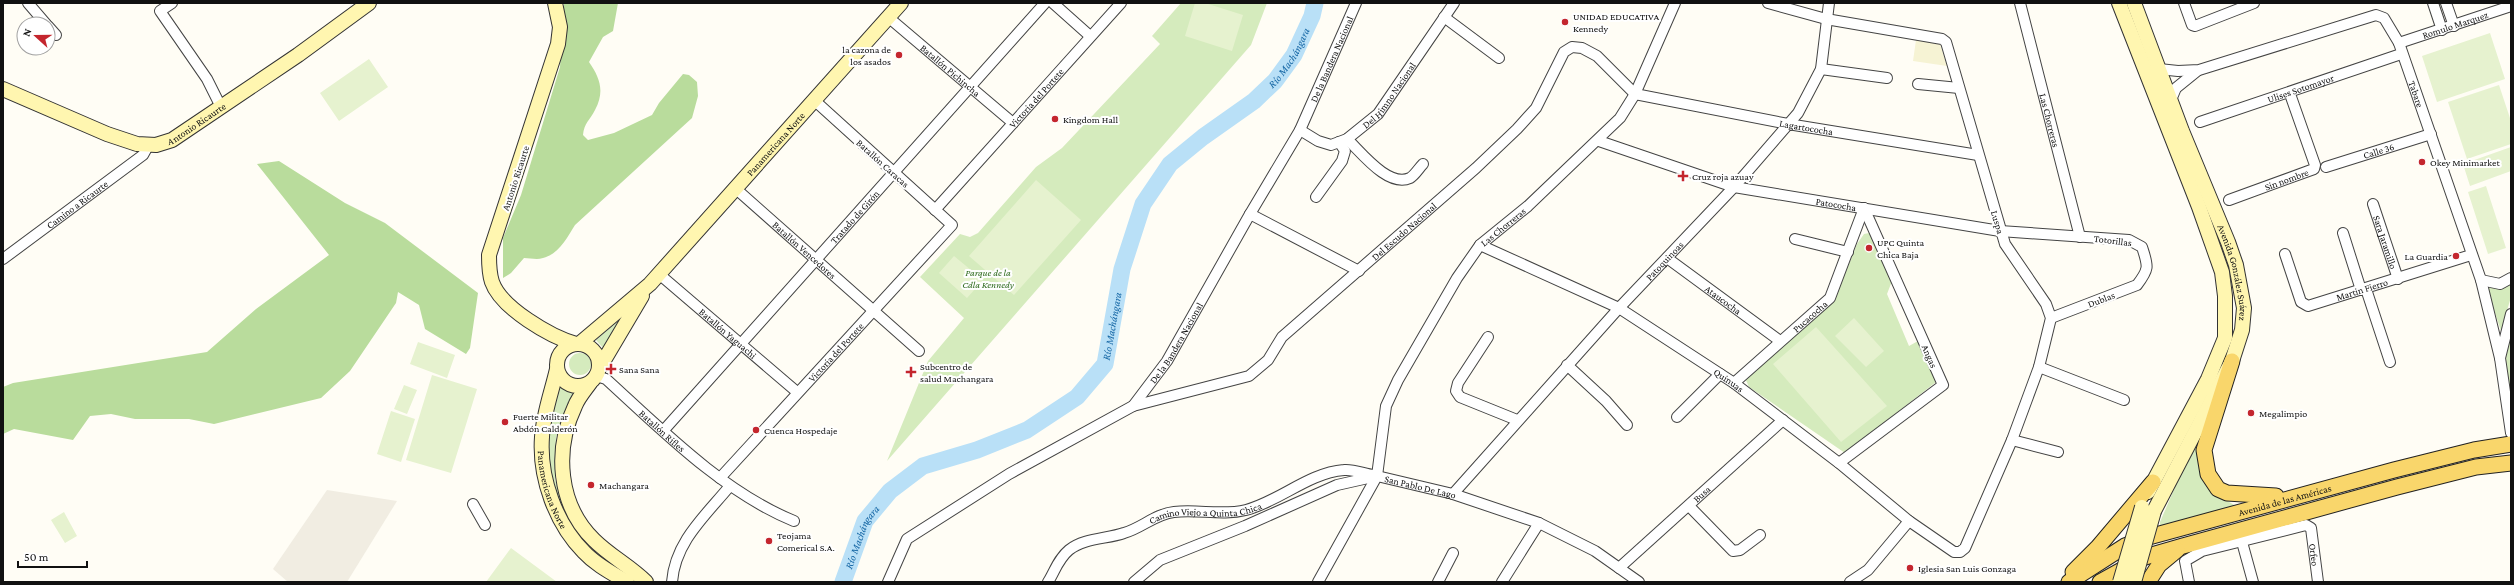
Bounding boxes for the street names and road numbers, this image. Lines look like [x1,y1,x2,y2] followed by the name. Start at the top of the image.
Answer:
[2421,9,2489,41] street label: Romulo Marquez
[1308,14,1356,104] street label: De la Bandera Nacional
[918,42,983,99] street label: Batallón Pichincha
[1360,60,1418,131] street label: Del Himno Nacional
[1007,66,1066,130] street label: Victoria del Portete
[2266,72,2336,105] street label: Ulises Sotomayor
[2406,79,2426,109] street label: Tabare
[2037,92,2062,148] street label: Las Chorreras
[166,100,228,147] street label: Antonio Ricaurte
[744,110,807,178] street label: Panamericana Norte
[1778,117,1834,137] street label: Lagartococha
[854,137,911,190] street label: Batallón Caracas
[2362,141,2395,161] street label: Calle 36
[500,144,531,212] street label: Antonio Ricaurte
[2263,166,2310,193] street label: Sin nombre
[44,178,110,231] street label: Camino a Ricaurte
[828,188,882,246] street label: Tratado de Girón
[1815,196,1857,213] street label: Patococha
[1369,200,1439,262] street label: Del Escudo Nacional
[1478,205,1528,248] street label: Las Chorreras
[1989,209,2006,236] street label: Luspa
[2371,214,2399,270] street label: Sara Jaramillo
[770,219,838,281] street label: Batallón Vencedores
[2215,223,2249,321] street label: Avenida González Suárez
[2093,233,2133,248] street label: Totorillas
[1644,239,1686,283] street label: Patoquinoas
[2335,276,2389,303] street label: Martin Fierro
[1703,283,1744,317] street label: Ataucocha
[2086,289,2116,310] street label: Dublas
[1790,298,1830,335] street label: Pucacocha
[1147,300,1205,385] street label: De la Bandera Nacional
[697,306,759,361] street label: Batallón Yaguachi
[806,320,866,384] street label: Victoria del Portete
[1920,343,1940,370] street label: Angas
[1712,366,1746,395] street label: Quinuas
[637,408,687,454] street label: Batallón Rifles
[536,450,570,531] street label: Panamericana Norte
[1384,473,1458,501] street label: San Pablo De Lago
[2237,482,2333,518] street label: Avenida de las Américas
[1691,483,1713,505] street label: Busa
[1147,500,1264,526] street label: Camino Viejo a Quinta Chica
[2307,543,2321,567] street label: Orfeo

